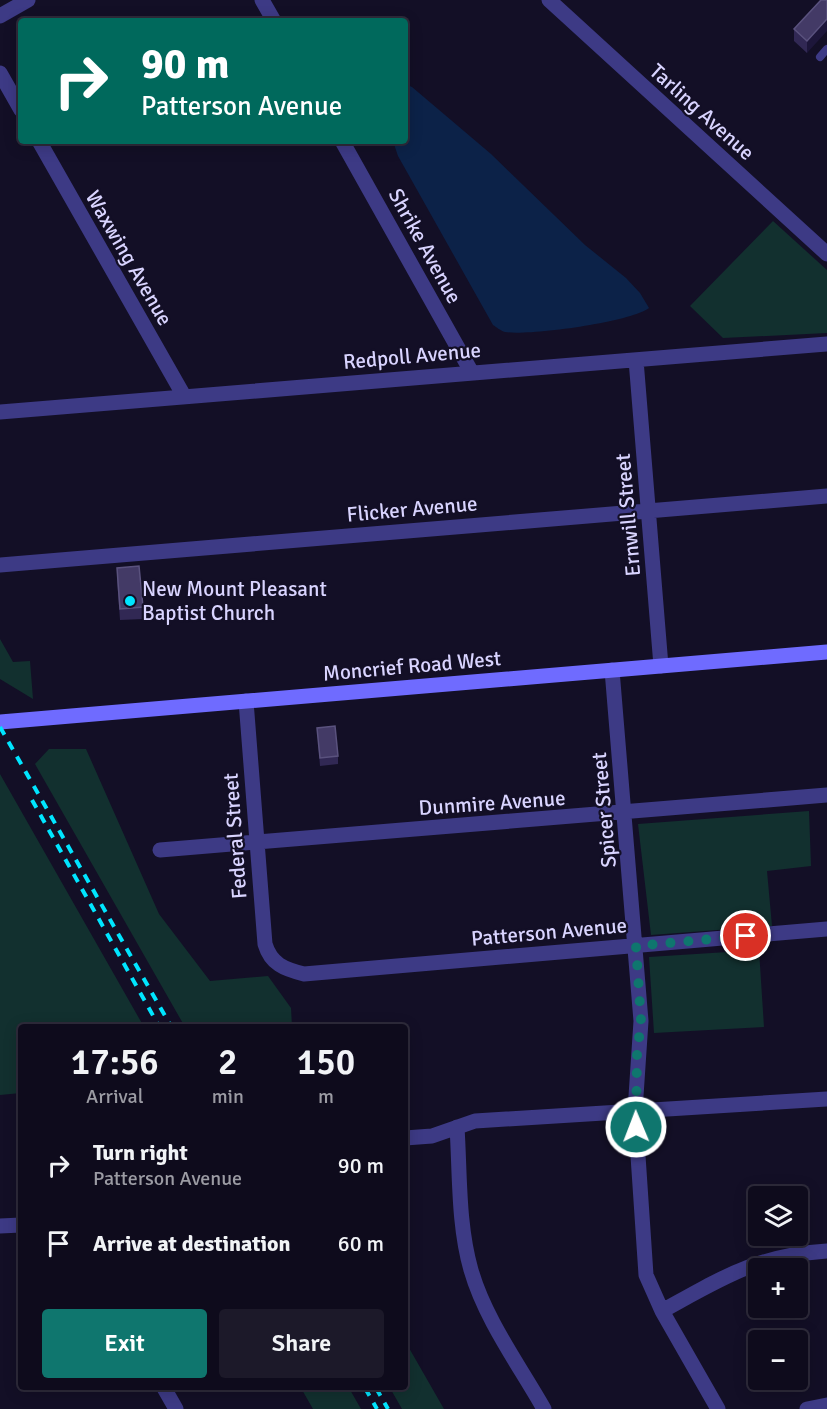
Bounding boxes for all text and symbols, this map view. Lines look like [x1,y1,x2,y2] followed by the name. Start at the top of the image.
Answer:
[141,39,230,90] text: 90 m
[42,42,120,120] icon: right
[644,58,760,166] street label: Tarling Avenue
[141,90,342,123] text: Patterson Avenue
[383,184,467,308] street label: Shrike Avenue
[80,186,178,330] street label: Waxwing Avenue
[342,337,482,375] street label: Redpoll Avenue
[610,452,646,578] street label: Ernwill Street
[345,490,479,528] street label: Flicker Avenue
[142,576,327,626] place label: New Mount Pleasant Baptist Church
[123,594,137,608] marker: New Mount Pleasant Baptist Church
[322,645,502,687] street label: Moncrief Road West
[586,751,622,869] street label: Spicer Street
[218,772,252,900] street label: Federal Street
[418,785,566,821] street label: Dunmire Avenue
[720,910,771,961] pin
[470,912,628,952] street label: Patterson Avenue
[729,919,762,952] icon: arrive
[71,1040,159,1085] text: 17:56
[218,1040,238,1085] text: 2
[297,1040,355,1085] text: 150
[86,1084,144,1109] text: Arrival
[212,1084,244,1109] text: min
[318,1084,334,1109] text: m
[604,1095,668,1159] position arrow
[93,1139,188,1166] text: Turn right
[42,1149,75,1182] icon: right
[338,1152,384,1179] text: 90 m
[93,1166,242,1191] text: Patterson Avenue
[748,1186,808,1390] map controls
[748,1186,808,1246] button: layers
[42,1227,75,1260] icon: arrive
[93,1230,290,1257] text: Arrive at destination
[338,1230,384,1257] text: 60 m
[748,1258,808,1318] button: +
[42,1309,207,1378] button: Exit
[219,1309,384,1378] button: Share
[748,1330,808,1390] button: −

